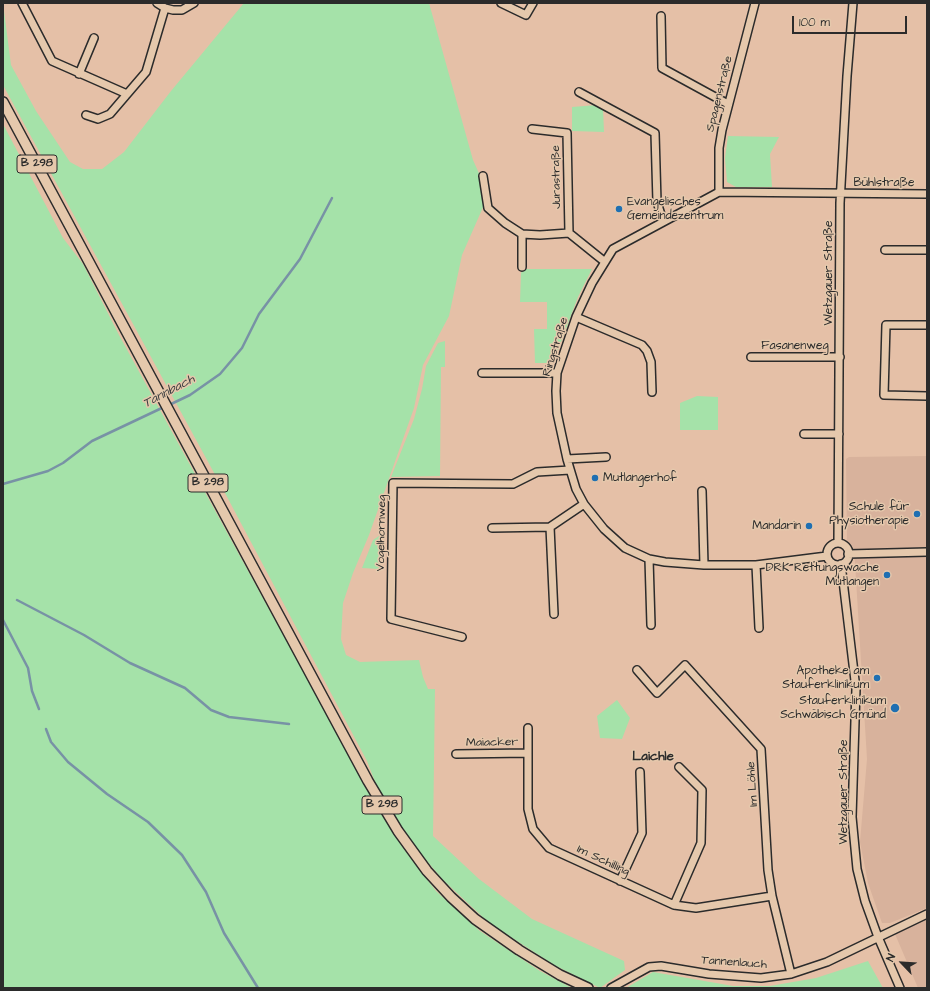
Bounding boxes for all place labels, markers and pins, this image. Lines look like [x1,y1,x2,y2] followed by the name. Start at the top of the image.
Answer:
[627,195,723,223] place label: Evangelisches Gemeindezentrum
[614,204,624,214] marker: Evangelisches Gemeindezentrum
[603,471,677,485] place label: Mutlangerhof
[590,473,600,483] marker: Mutlangerhof
[829,500,909,528] place label: Schule für Physiotherapie
[912,509,922,519] marker: Schule für Physiotherapie
[752,519,801,533] place label: Mandarin
[804,521,814,531] marker: Mandarin
[766,561,879,589] place label: DRK Rettungswache Mutlangen
[882,570,892,580] marker: DRK Rettungswache Mutlangen
[782,664,869,692] place label: Apotheke am Stauferklinikum
[872,673,882,683] marker: Apotheke am Stauferklinikum
[780,694,886,722] place label: Stauferklinikum Schwäbisch Gmünd
[889,702,901,714] marker: Stauferklinikum Schwäbisch Gmünd

